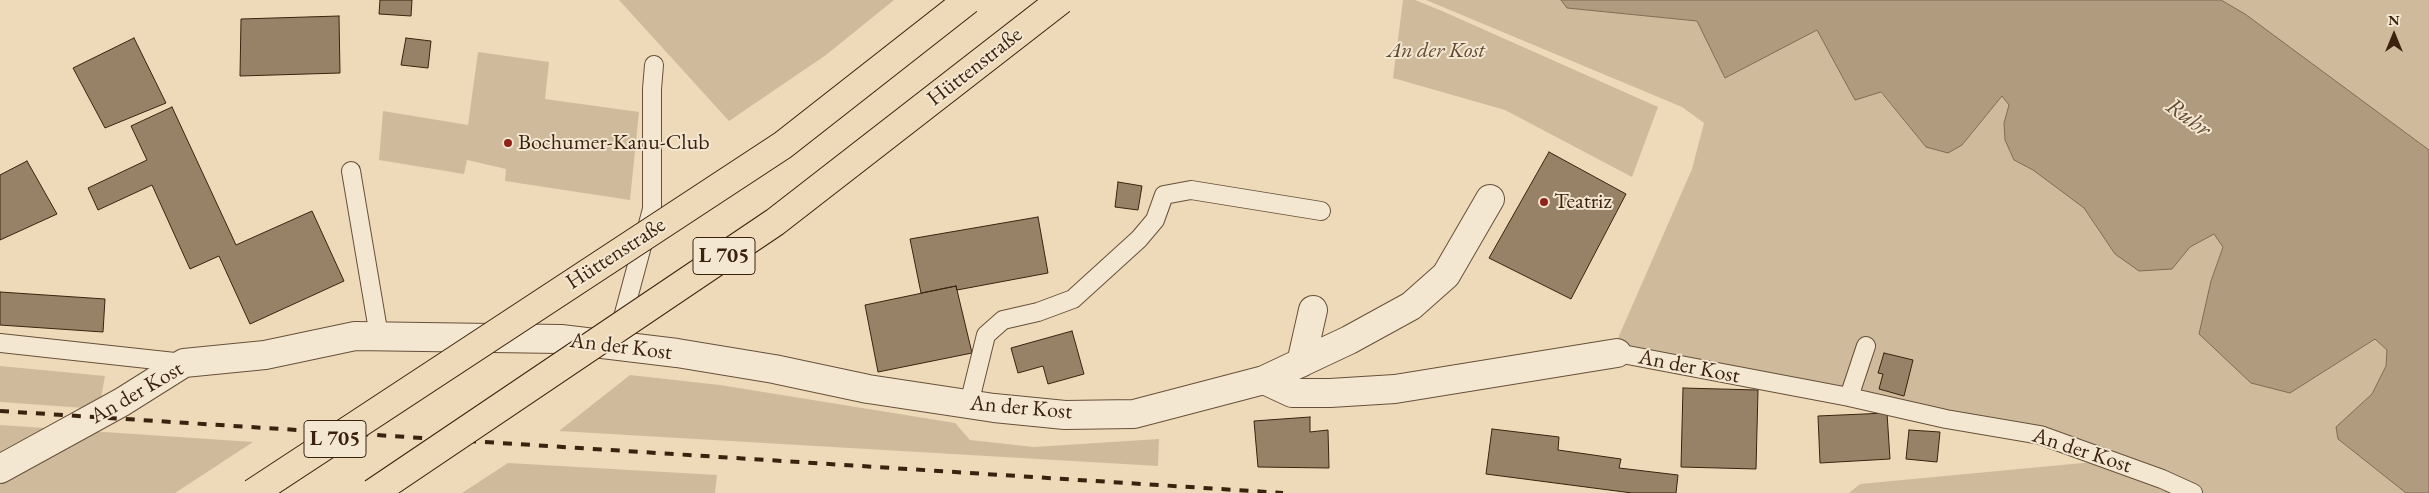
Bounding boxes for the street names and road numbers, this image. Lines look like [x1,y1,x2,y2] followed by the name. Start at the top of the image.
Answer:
[922,22,1028,112] street label: Hüttenstraße
[561,212,671,296] street label: Hüttenstraße
[693,238,755,274] road number: L 705
[568,328,674,366] street label: An der Kost
[1636,344,1742,390] street label: An der Kost
[86,356,188,430] street label: An der Kost
[969,390,1073,426] street label: An der Kost
[304,420,366,458] road number: L 705
[2029,423,2135,479] street label: An der Kost

